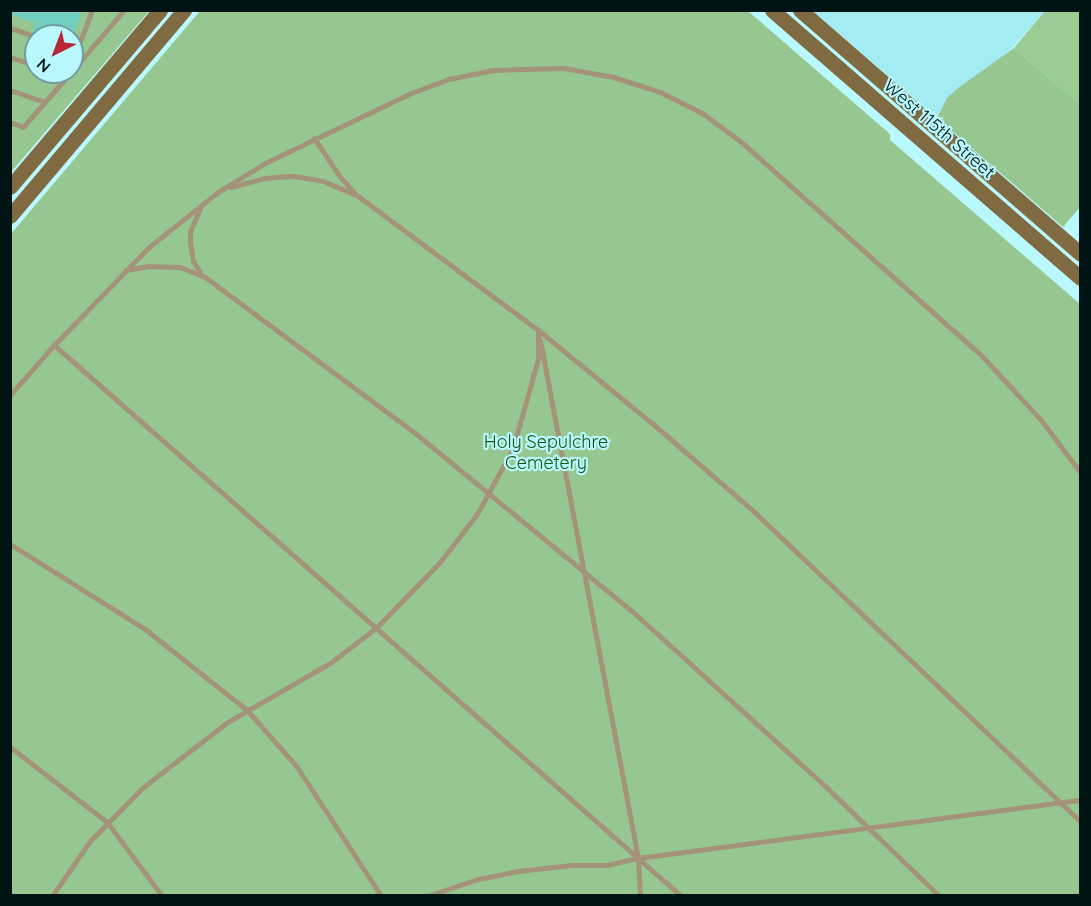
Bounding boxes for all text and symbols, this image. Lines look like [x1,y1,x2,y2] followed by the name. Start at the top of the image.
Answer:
[24,24,84,84] north arrow
[32,55,54,77] text: N
[879,75,999,183] street label: West 115th Street
[484,432,608,474] park label: Holy Sepulchre Cemetery

